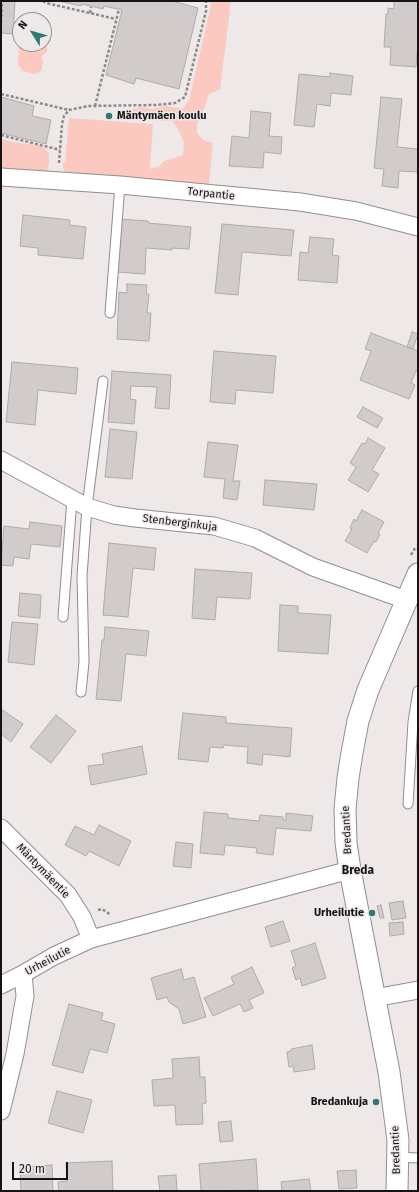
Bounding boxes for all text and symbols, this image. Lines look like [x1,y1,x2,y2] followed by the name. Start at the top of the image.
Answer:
[12,12,52,52] north arrow
[15,18,30,32] text: N
[117,109,206,123] place label: Mäntymäen koulu
[104,111,114,121] marker: Mäntymäen koulu
[187,185,235,203] street label: Torpantie
[142,512,218,534] street label: Stenberginkuja
[339,805,355,855] street label: Bredantie
[14,841,72,901] street label: Mäntymäentie
[342,864,374,878] district label: Breda
[314,906,364,920] place label: Urheilutie
[367,908,377,918] marker: Urheilutie
[23,943,73,979] street label: Urheilutie
[311,1095,368,1109] place label: Bredankuja
[371,1097,381,1107] marker: Bredankuja
[389,1125,403,1175] street label: Bredantie
[14,1154,70,1180] scale bar
[19,1162,45,1176] text: 20 m

